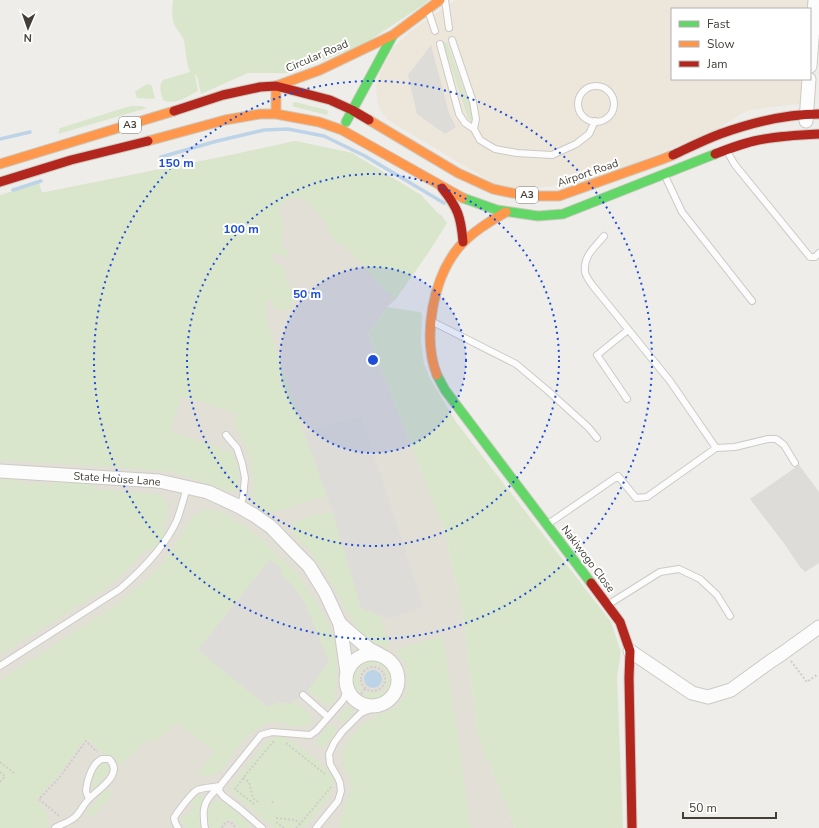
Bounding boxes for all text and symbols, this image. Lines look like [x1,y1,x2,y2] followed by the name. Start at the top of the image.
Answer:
[8,8,48,48] north arrow
[671,8,811,80] legend
[707,16,730,32] text: Fast
[23,30,32,45] text: N
[283,36,351,76] street label: Circular Road
[707,36,735,52] text: Slow
[706,56,728,72] text: Jam
[119,117,141,133] road number: A3
[158,155,194,171] text: 150 m
[556,156,620,190] street label: Airport Road
[516,187,538,203] road number: A3
[223,221,259,237] text: 100 m
[293,286,321,302] text: 50 m
[366,353,380,367] centre of rings
[73,468,161,490] street label: State House Lane
[558,522,618,596] street label: Nakiwogo Close
[683,794,776,820] scale bar
[689,800,717,816] text: 50 m

